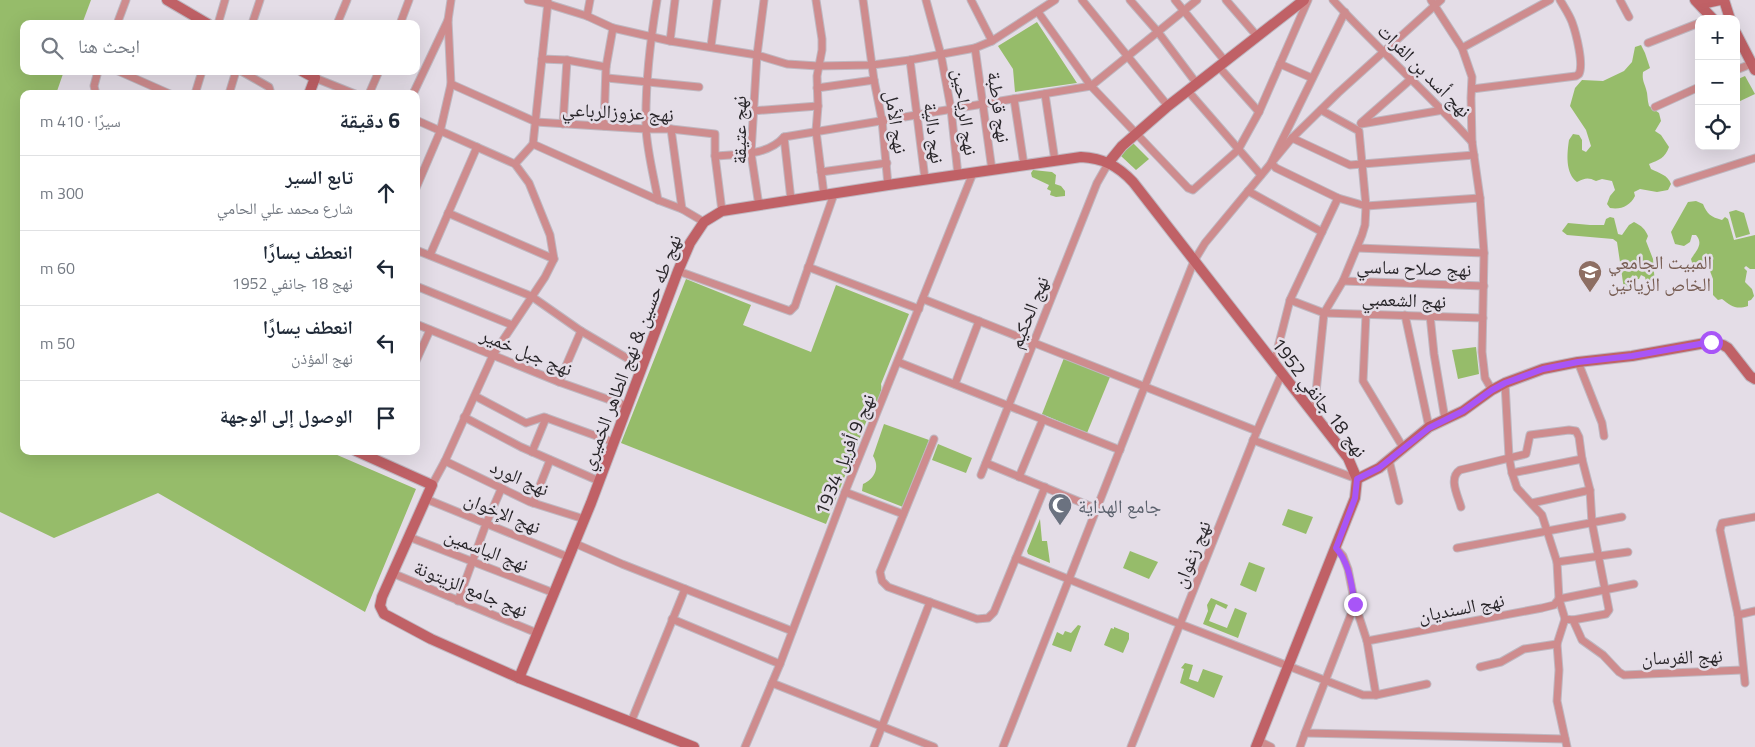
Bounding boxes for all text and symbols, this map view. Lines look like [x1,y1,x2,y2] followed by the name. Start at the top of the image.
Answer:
[1695,15,1740,150] map controls
[1695,15,1740,60] button: +
[1371,16,1479,124] street label: نهج أسد بن الفرات
[20,20,420,75] search box
[78,31,140,60] text: ابحث هنا
[38,34,66,62] icon: search
[1695,60,1740,105] button: −
[946,67,986,157] street label: نهج الرياحين
[981,70,1019,144] street label: نهج قرطبة
[878,88,916,156] street label: نهج الأمل
[561,94,675,130] street label: نهج عزوزالرباعي
[724,96,753,164] street label: نهج عتيقة
[917,101,953,165] street label: نهج دالية
[340,104,400,136] text: 6 دقيقة
[1695,105,1740,150] button: locate
[40,109,121,133] text: سيرًا · 410 m
[285,162,353,191] text: تابع السير
[372,179,400,207] icon: ahead
[40,181,84,205] text: 300 m
[217,196,353,220] text: شارع محمد علي الحامي
[572,230,690,475] street label: نهج طه حسين & نهج الطاهر الخميري
[263,237,353,266] text: انعطف يسارًا
[1608,247,1712,298] place label: المبيت الجامعي الخاص الزياتين
[1356,251,1472,285] street label: نهج صلاح ساسي
[372,254,400,282] icon: left
[40,256,75,280] text: 60 m
[1577,259,1603,293] school or university icon: المبيت الجامعي الخاص الزياتين
[232,271,353,295] text: نهج 18 جانفي 1952
[1000,271,1056,353] street label: نهج الحكيم
[1361,283,1447,317] street label: نهج الشعمبي
[263,312,353,341] text: انعطف يسارًا
[476,319,577,383] street label: نهج جبل خمير
[372,329,400,357] icon: left
[40,331,75,355] text: 50 m
[1264,331,1375,464] street label: نهج 18 جانفي 1952
[1700,331,1723,354] route start
[291,346,353,370] text: نهج المؤذن
[806,389,882,519] street label: نهج 9 أفريل 1934
[220,401,353,430] text: الوصول إلى الوجهة
[372,404,400,432] icon: arrive
[486,451,554,503] street label: نهج الورد
[460,484,546,540] street label: نهج الإخوان
[1078,491,1161,520] place label: جامع الهداية
[1047,492,1073,526] mosque icon: جامع الهداية
[1164,516,1218,592] street label: نهج زغوان
[441,520,533,578] street label: نهج الياسمين
[410,552,532,624] street label: نهج جامع الزيتونة
[1415,584,1507,630] street label: نهج السنديان
[1344,593,1367,616] route end
[1641,640,1723,672] street label: نهج الفرسان

